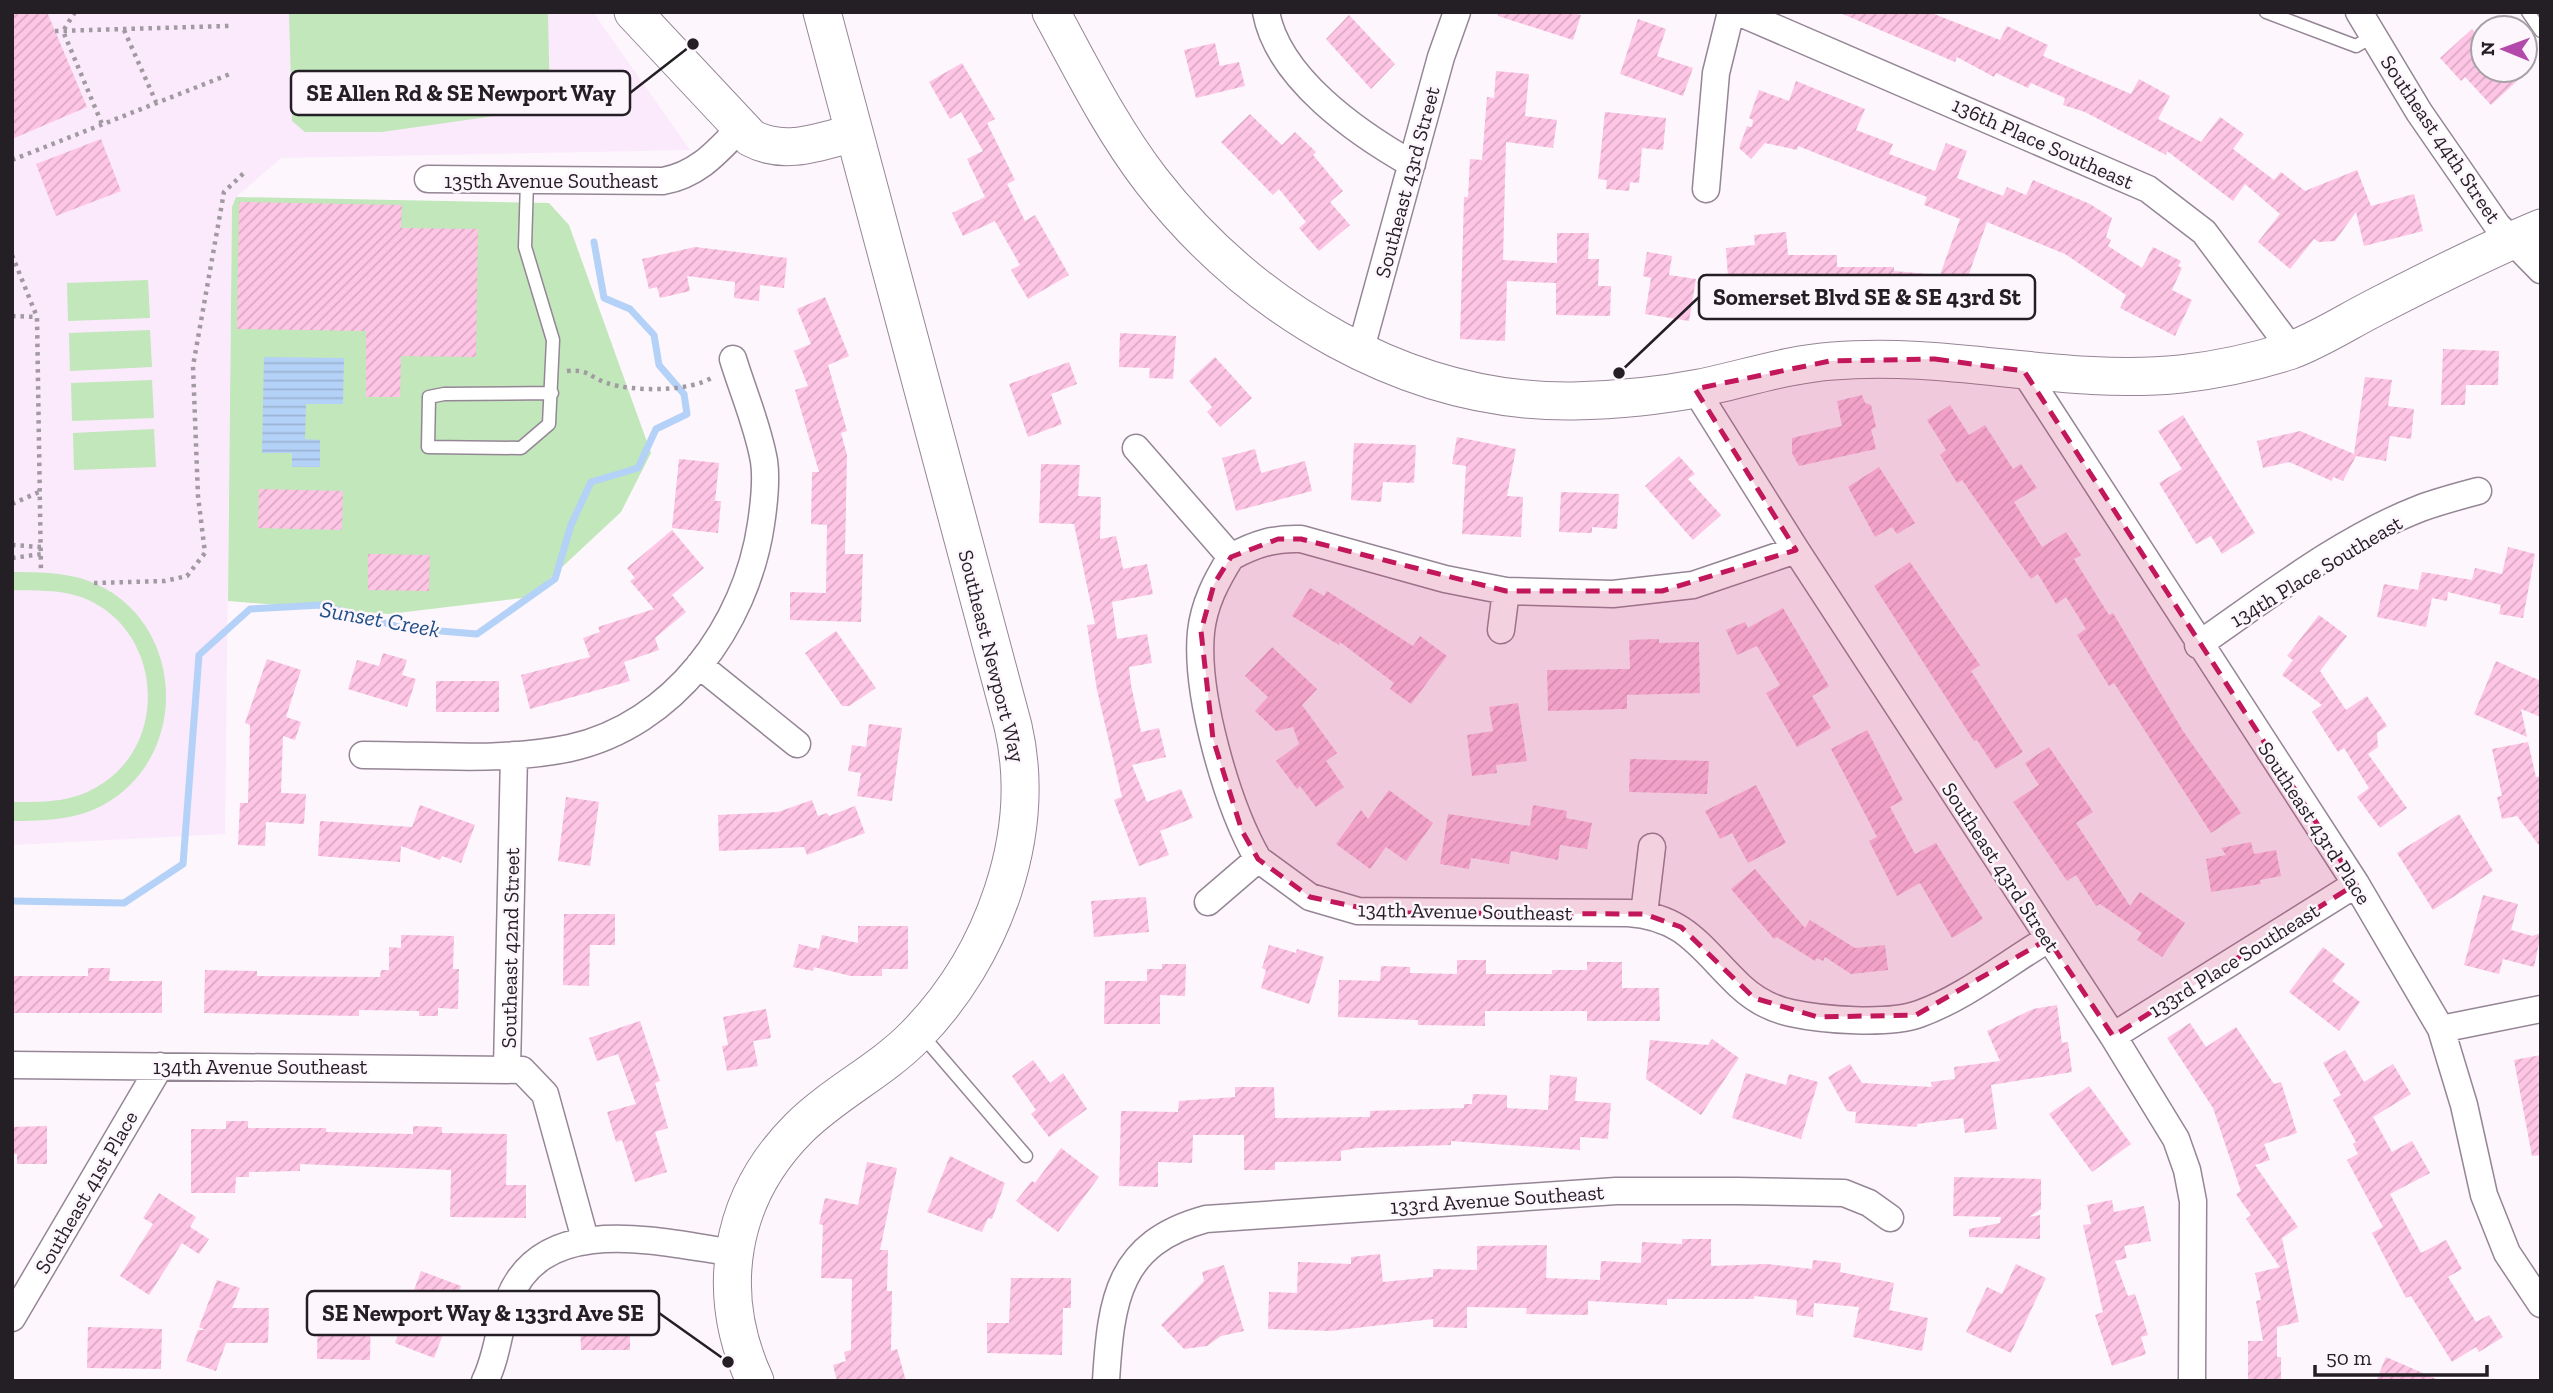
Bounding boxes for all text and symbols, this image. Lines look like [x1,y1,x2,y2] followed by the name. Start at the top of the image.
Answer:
[2469,14,2539,84] north arrow
[2476,41,2499,56] text: N
[2376,50,2507,228] street label: Southeast 44th Street
[291,71,630,115] callout: SE Allen Rd & SE Newport Way
[306,79,616,107] text: SE Allen Rd & SE Newport Way
[1369,83,1445,280] street label: Southeast 43rd Street
[1948,92,2138,194] street label: 136th Place Southeast
[444,168,658,193] street label: 135th Avenue Southeast
[1699,275,2035,319] callout: Somerset Blvd SE & SE 43rd St
[1713,283,2022,311] text: Somerset Blvd SE & SE 43rd St
[2225,510,2407,632] street label: 134th Place Southeast
[953,547,1031,765] street label: Southeast Newport Way
[318,595,442,643] water label: Sunset Creek
[2253,737,2377,909] street label: Southeast 43rd Place
[1937,778,2065,957] street label: Southeast 43rd Street
[496,847,524,1049] street label: Southeast 42nd Street
[1357,897,1573,925] street label: 134th Avenue Southeast
[2144,897,2324,1023] street label: 133rd Place Southeast
[153,1054,368,1079] street label: 134th Avenue Southeast
[29,1106,143,1278] street label: Southeast 41st Place
[1389,1179,1605,1219] street label: 133rd Avenue Southeast
[307,1291,659,1335] callout: SE Newport Way & 133rd Ave SE
[322,1299,644,1327] text: SE Newport Way & 133rd Ave SE
[2315,1334,2486,1378] scale bar
[2326,1345,2372,1370] text: 50 m

